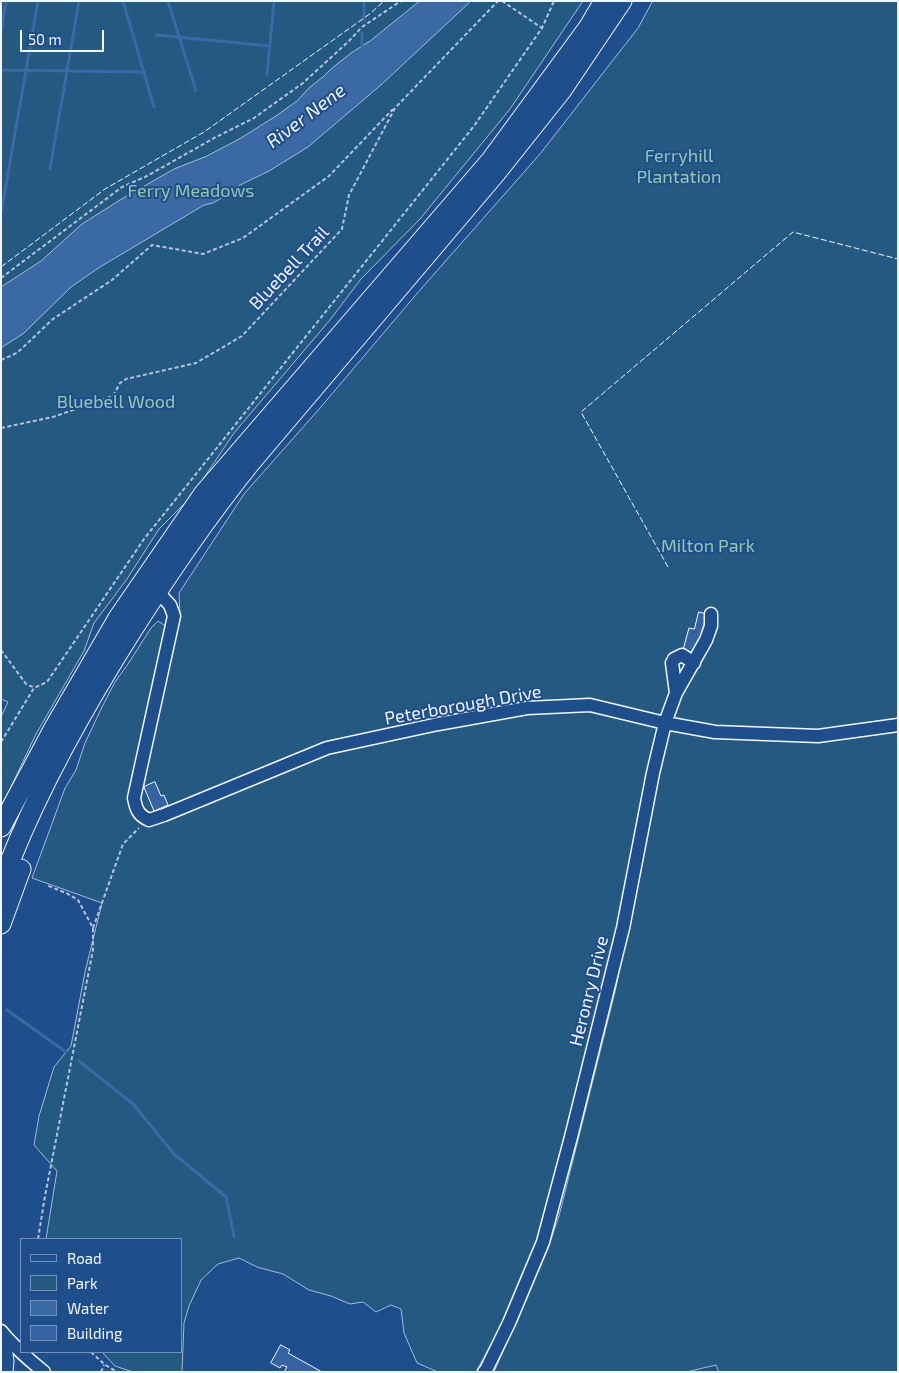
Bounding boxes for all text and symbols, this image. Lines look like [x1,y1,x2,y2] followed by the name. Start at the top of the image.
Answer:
[22,20,106,52] scale bar
[28,30,62,48] text: 50 m
[262,79,350,153] water label: River Nene
[636,145,722,188] park label: Ferryhill Plantation
[128,180,254,202] park label: Ferry Meadows
[245,222,333,314] street label: Bluebell Trail
[57,391,175,413] park label: Bluebell Wood
[661,535,755,557] park label: Milton Park
[383,681,543,729] street label: Peterborough Drive
[565,934,613,1048] street label: Heronry Drive
[20,1238,182,1353] legend
[67,1249,102,1267] text: Road
[67,1274,98,1292] text: Park
[67,1299,109,1317] text: Water
[67,1324,122,1342] text: Building

